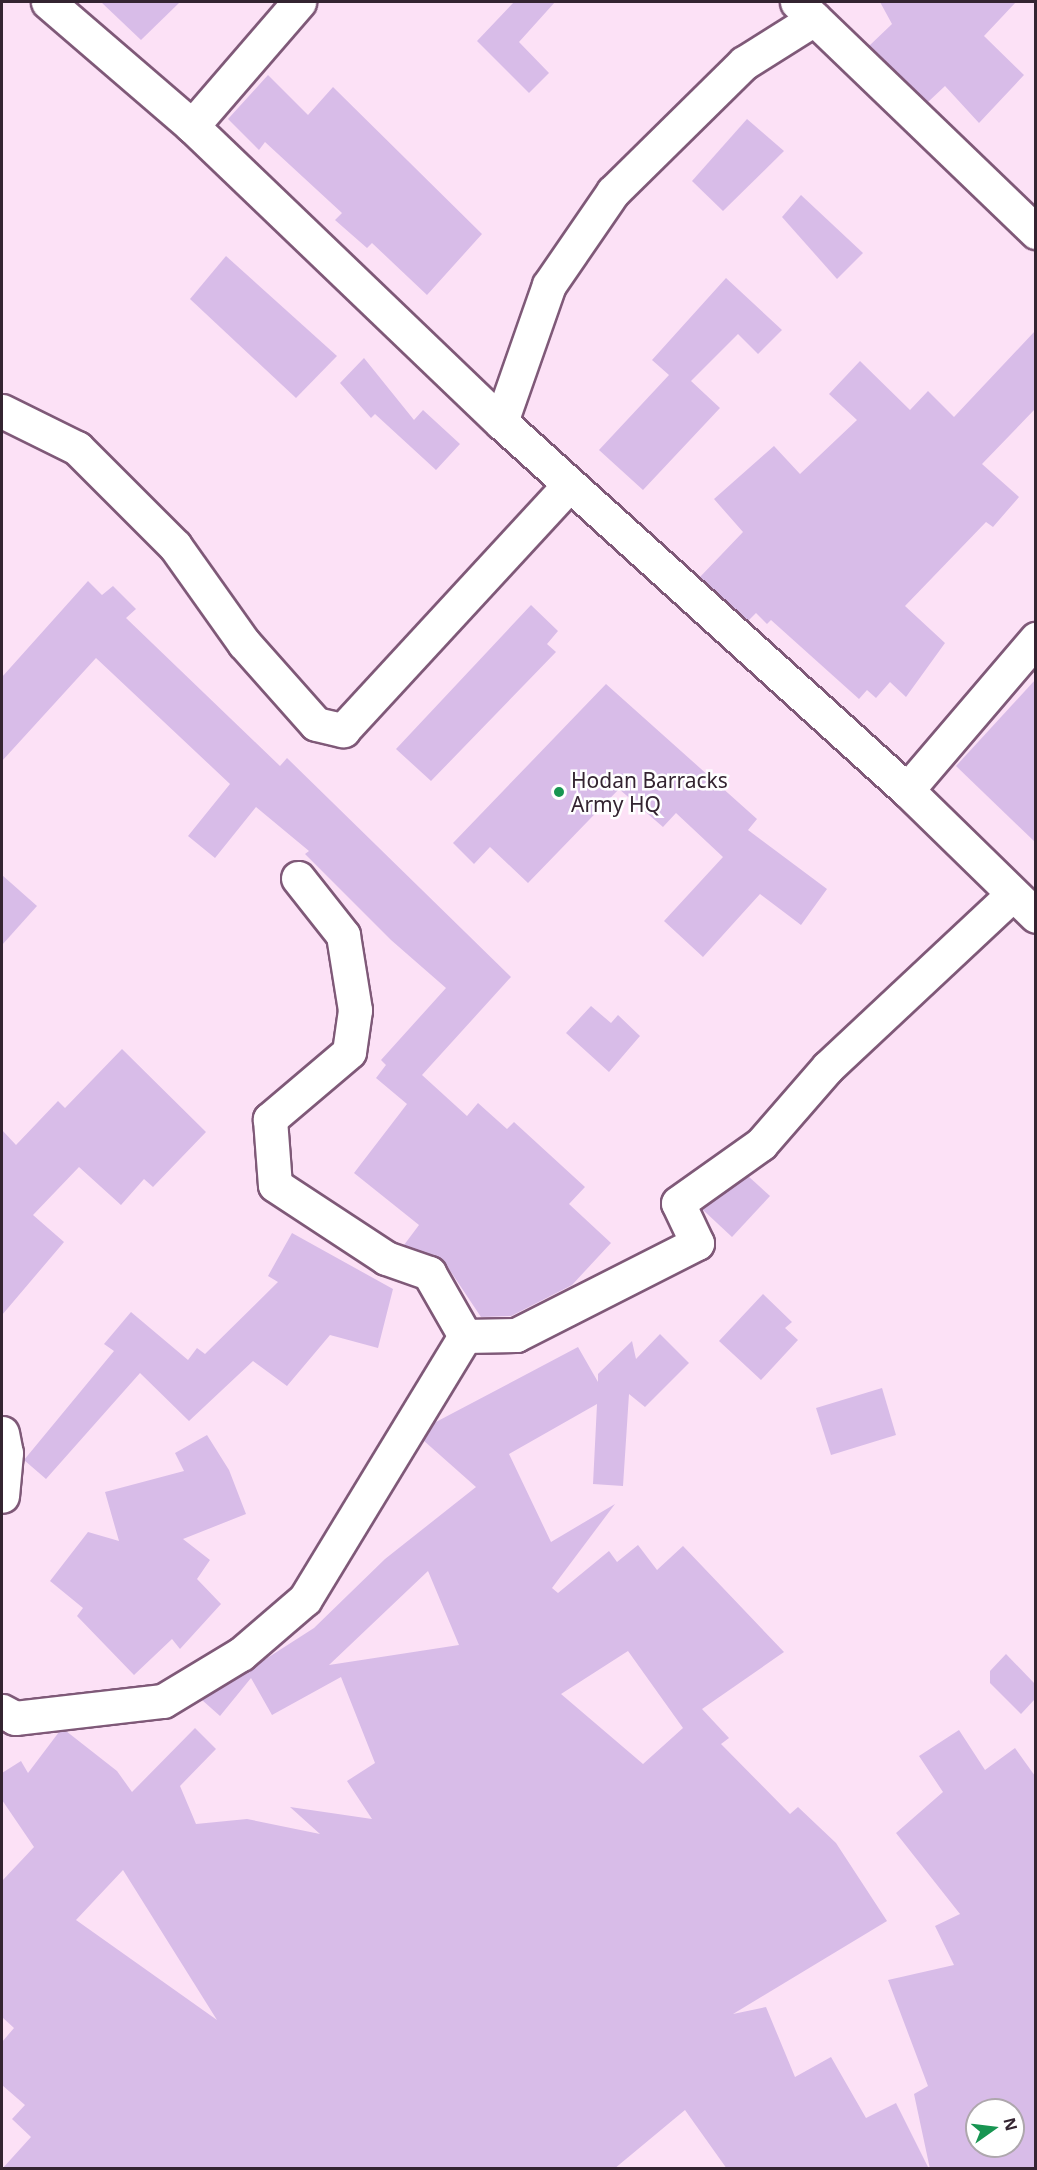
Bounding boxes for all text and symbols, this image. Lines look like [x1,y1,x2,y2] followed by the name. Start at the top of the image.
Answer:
[571,767,728,817] place label: Hodan Barracks Army HQ
[552,785,566,799] marker: Hodan Barracks Army HQ
[965,2098,1025,2158] north arrow
[998,2115,1023,2133] text: N

